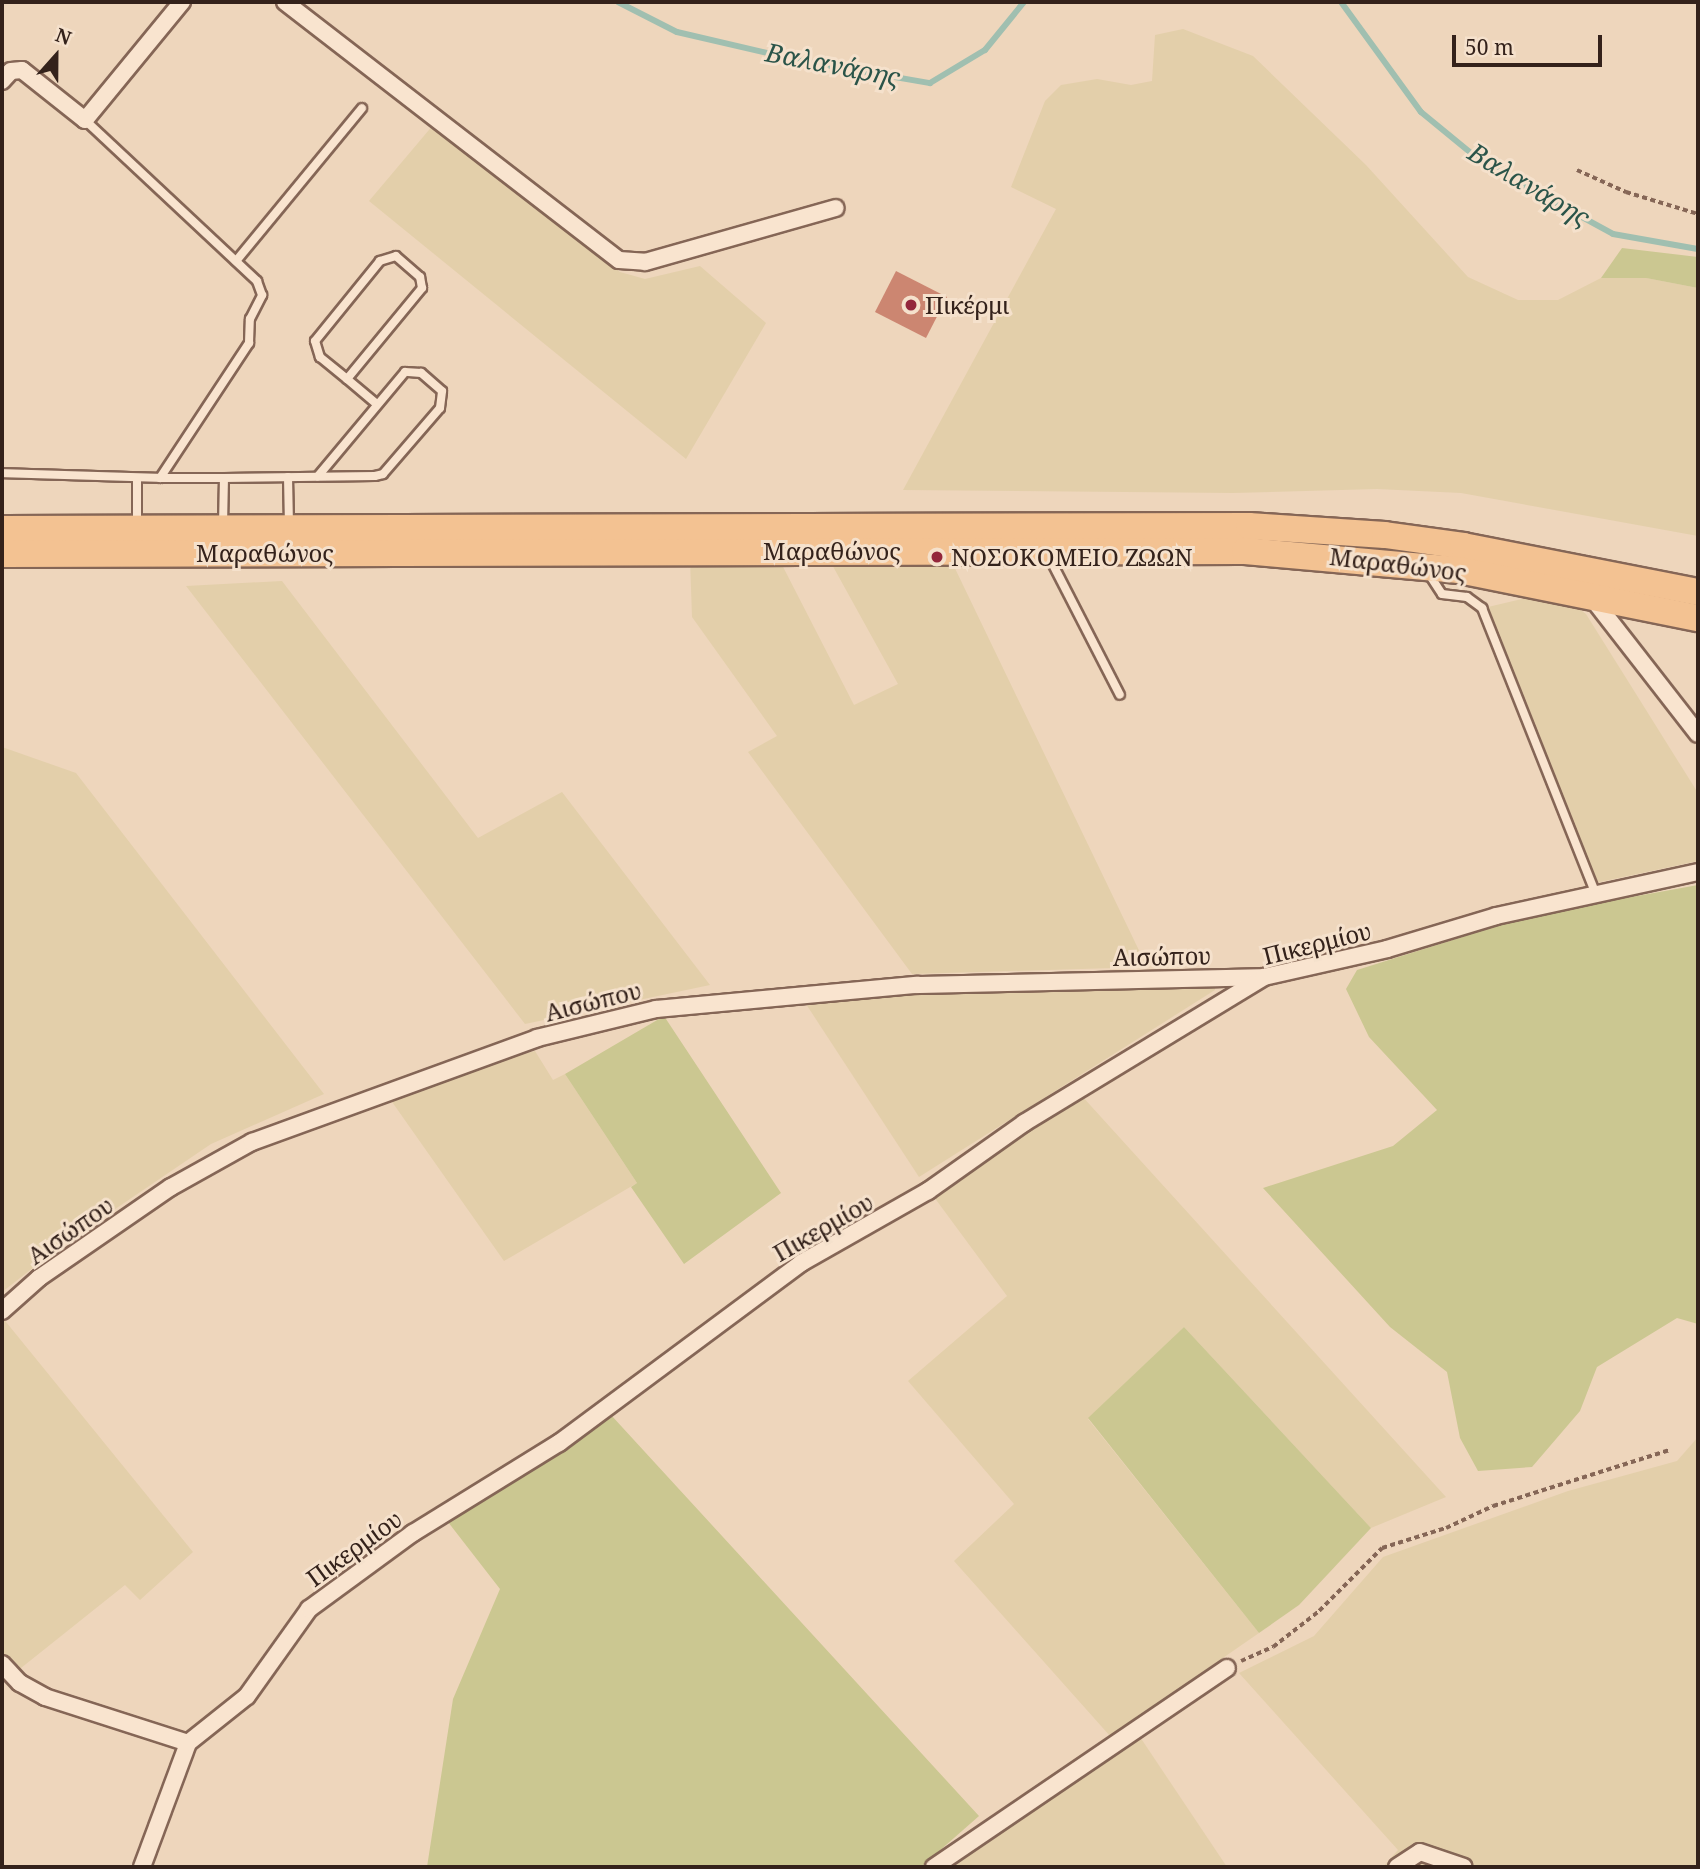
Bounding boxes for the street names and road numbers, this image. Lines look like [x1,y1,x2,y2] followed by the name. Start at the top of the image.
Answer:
[763,537,901,565] street label: Μαραθώνος
[196,539,334,567] street label: Μαραθώνος
[1328,541,1468,587] street label: Μαραθώνος
[1260,916,1374,970] street label: Πικερμίου
[1113,941,1211,971] street label: Αισώπου
[542,975,644,1027] street label: Αισώπου
[768,1187,878,1267] street label: Πικερμίου
[22,1190,118,1270] street label: Αισώπου
[301,1504,407,1592] street label: Πικερμίου

